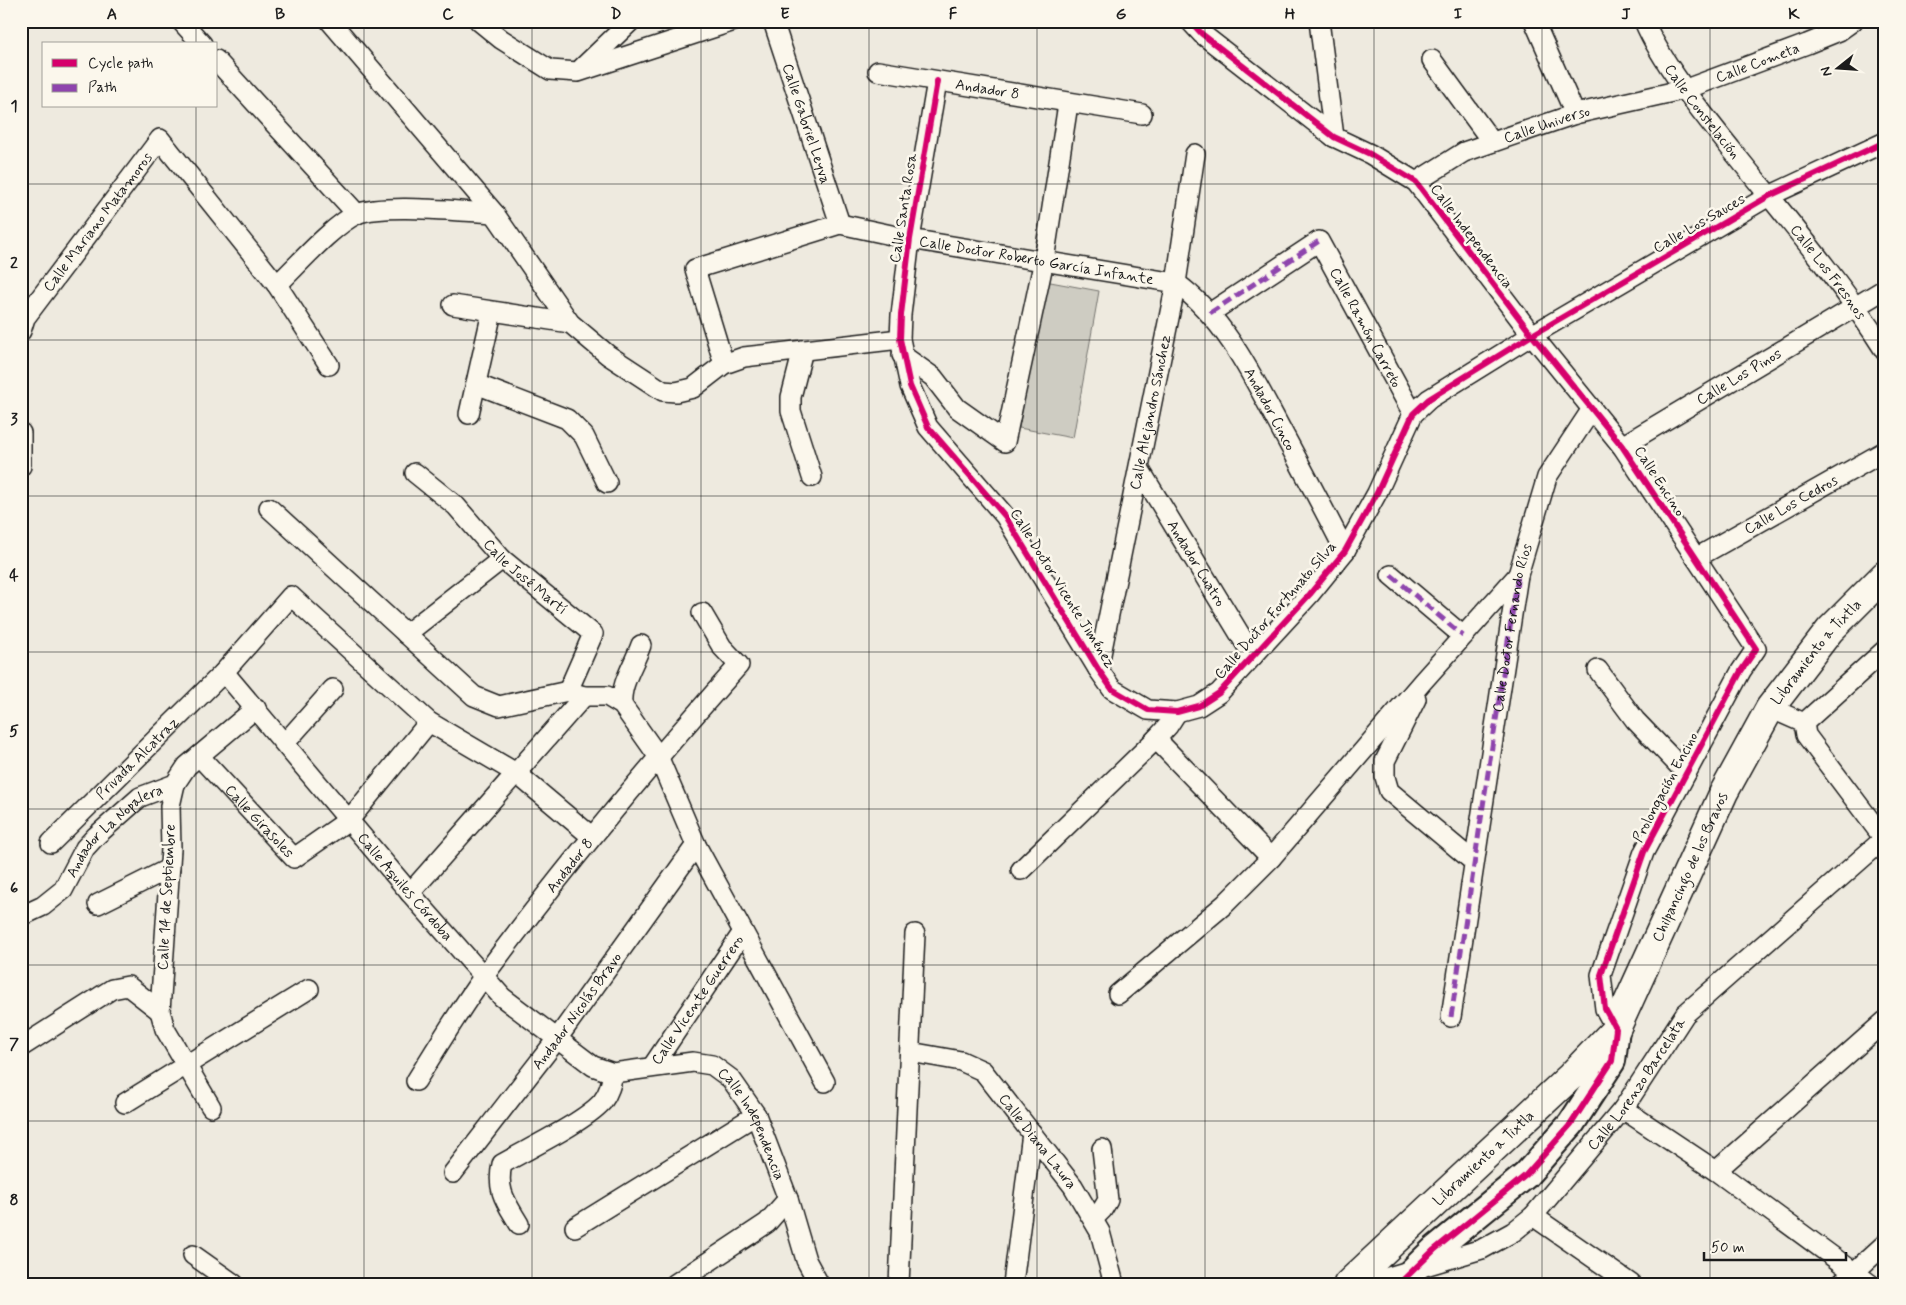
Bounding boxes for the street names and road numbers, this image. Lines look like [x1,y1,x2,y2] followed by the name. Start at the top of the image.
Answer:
[1713,39,1803,88] street label: Calle Cometa
[1659,60,1744,164] street label: Calle Constelación
[777,61,835,187] street label: Calle Gabriel Leyva
[954,75,1021,105] street label: Andador 8
[1501,102,1592,149] street label: Calle Universo
[39,148,158,296] street label: Calle Mariano Matamoros
[885,151,923,264] street label: Calle Santa Rosa
[1425,180,1517,293] street label: Calle Independencia
[1650,189,1749,258] street label: Calle Los Sauces
[1785,221,1870,324] street label: Calle Los Fresnos
[918,232,1155,290] street label: Calle Doctor Roberto García Infante
[1324,264,1406,392] street label: Calle Ramón Carreto
[1125,333,1176,492] street label: Calle Alejandro Sánchez
[1693,344,1786,410] street label: Calle Los Pinos
[1239,364,1300,454] street label: Andador Cinco
[1629,442,1689,521] street label: Calle Encino
[1741,470,1842,540] street label: Calle Los Cedros
[1005,505,1119,672] street label: Calle Doctor Vicente Jiménez
[1162,517,1230,611] street label: Andador Cuatro
[478,535,571,620] street label: Calle José Martí
[1210,537,1342,684] street label: Calle Doctor Fortunato Silva
[1488,541,1538,714] street label: Calle Doctor Fernando Ríos
[1767,595,1866,709] street label: Libramiento a Tixtla
[92,713,184,804] street label: Privada Alcatraz
[1628,729,1704,846] street label: Prolongación Encino
[62,780,166,881] street label: Andador La Nopalera
[220,781,298,863] street label: Calle Girasoles
[1648,789,1734,946] street label: Chilpancingo de los Bravos
[153,823,181,971] street label: Calle 14 de Septiembre
[352,829,457,946] street label: Calle Aquiles Córdoba
[542,834,598,897] street label: Andador 8
[647,932,749,1069] street label: Calle Vicente Guerrero
[528,949,627,1074] street label: Andador Nicolás Bravo
[1583,1014,1691,1155] street label: Calle Lorenzo Barcelata
[713,1064,789,1183] street label: Calle Independencia
[993,1090,1081,1194] street label: Calle Diana Laura
[1429,1106,1539,1211] street label: Libramiento a Tixtla

